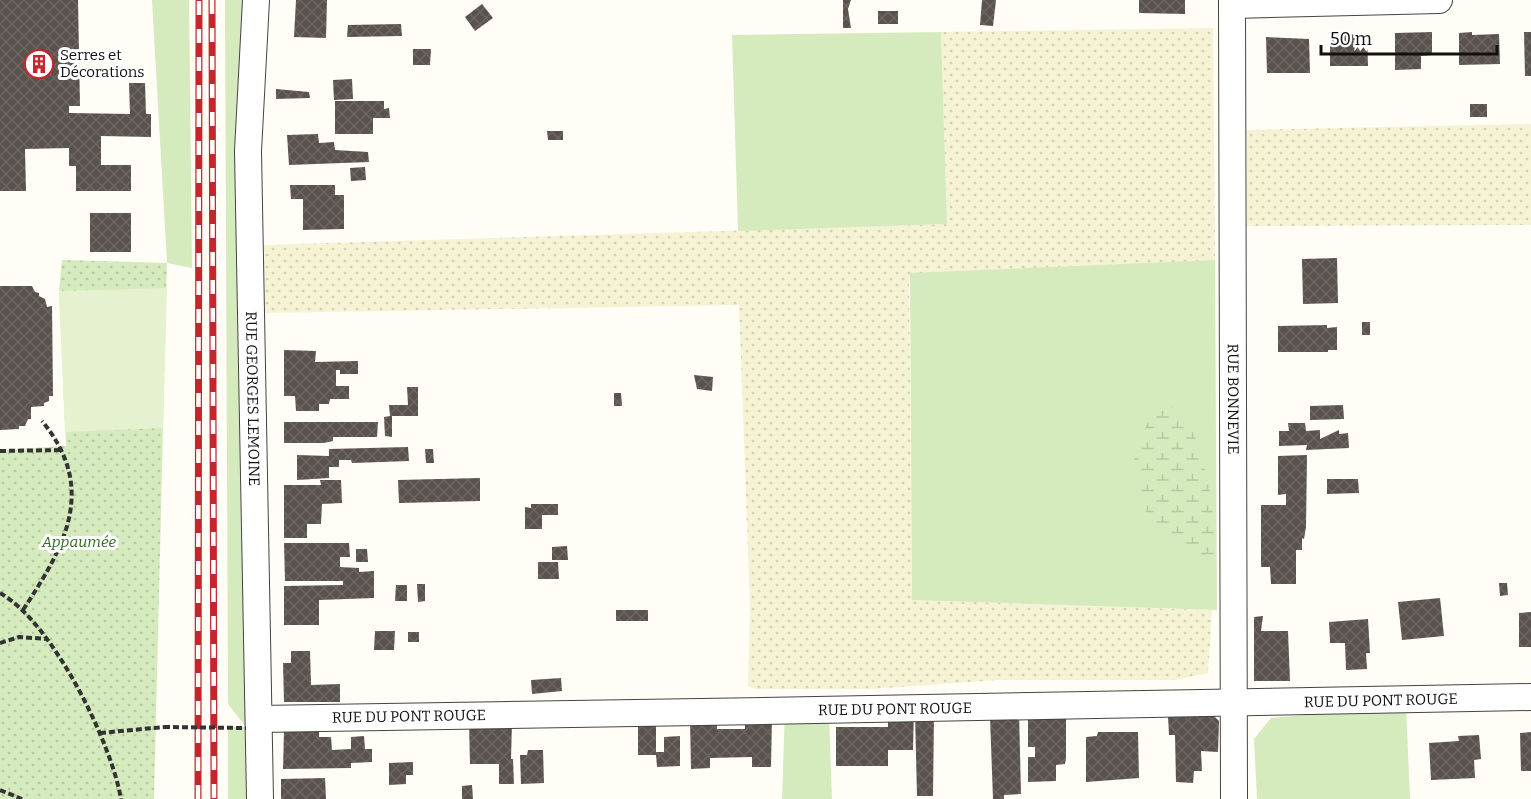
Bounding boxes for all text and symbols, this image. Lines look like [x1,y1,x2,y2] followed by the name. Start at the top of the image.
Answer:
[1321,18,1496,56] scale bar
[1330,28,1372,50] text: 50 m
[60,46,145,81] place label: Serres et Décorations
[23,48,55,80] building icon: Serres et Décorations
[242,311,263,486] street label: RUE GEORGES LEMOINE
[1224,343,1242,454] street label: RUE BONNEVIE
[41,533,116,551] park label: Appaumée
[1304,690,1458,711] street label: RUE DU PONT ROUGE
[818,699,972,719] street label: RUE DU PONT ROUGE
[332,706,486,727] street label: RUE DU PONT ROUGE

